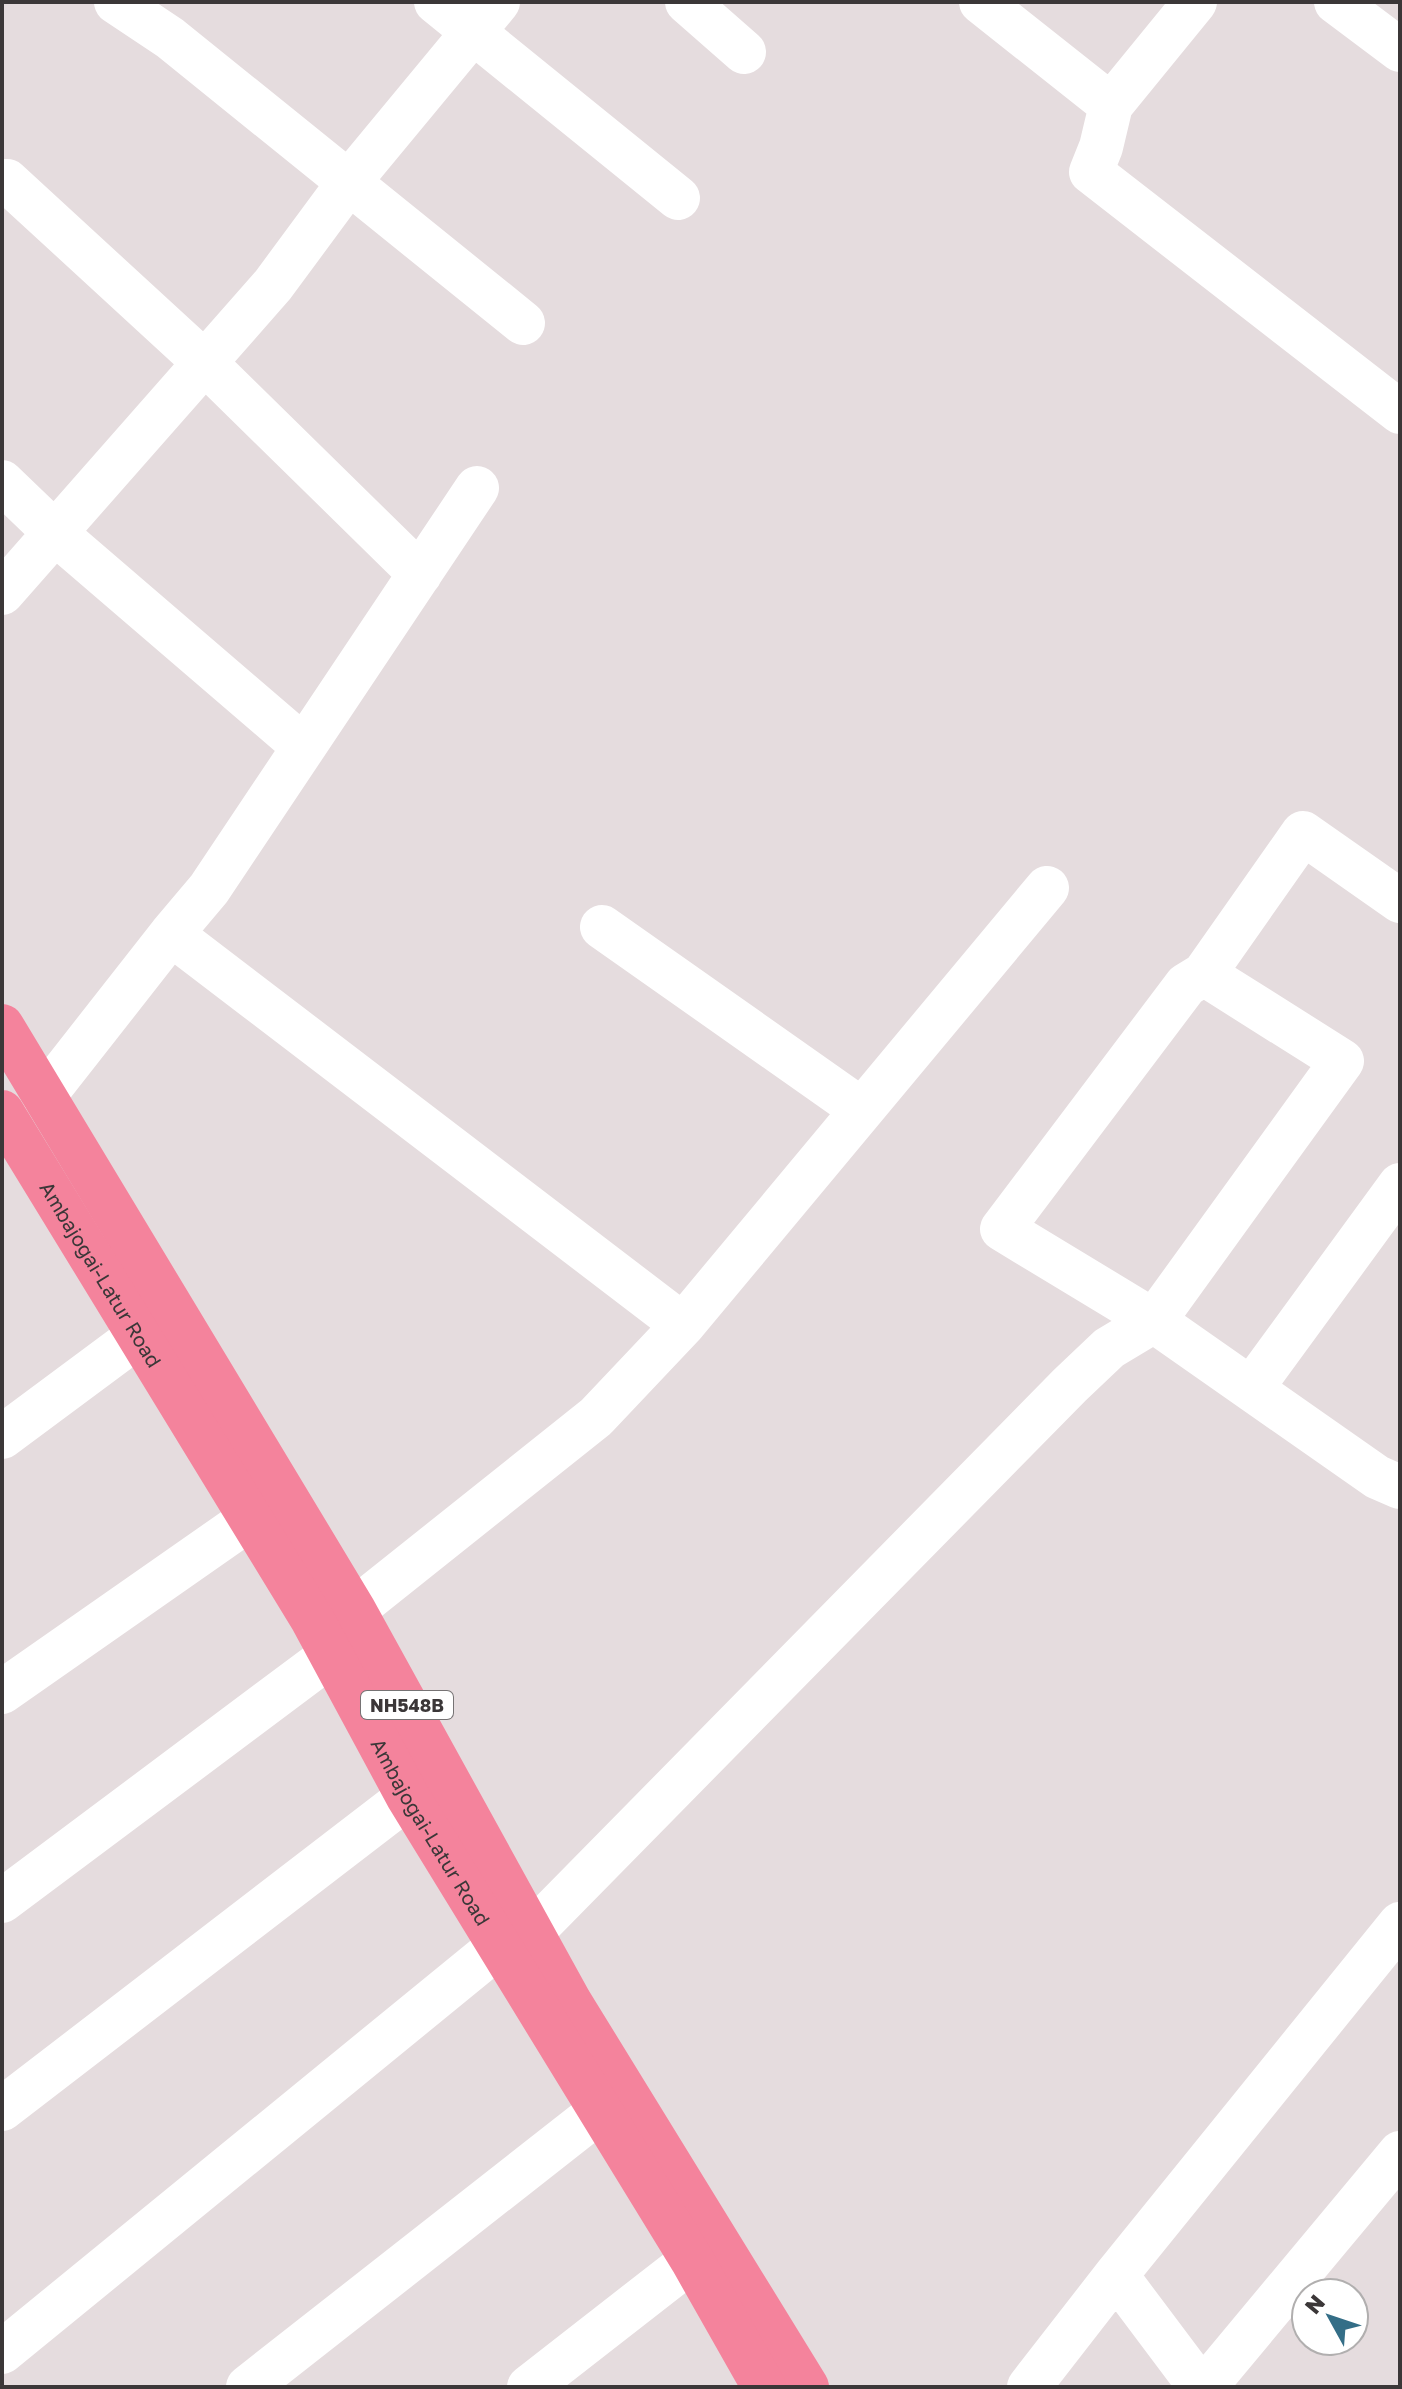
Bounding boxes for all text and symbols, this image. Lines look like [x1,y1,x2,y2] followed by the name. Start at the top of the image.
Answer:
[35,1177,167,1371] street label: Ambajogai-Latur Road
[361,1691,453,1719] road number: NH548B
[366,1734,496,1930] street label: Ambajogai-Latur Road
[1290,2277,1370,2357] north arrow
[1299,2289,1330,2319] text: N

